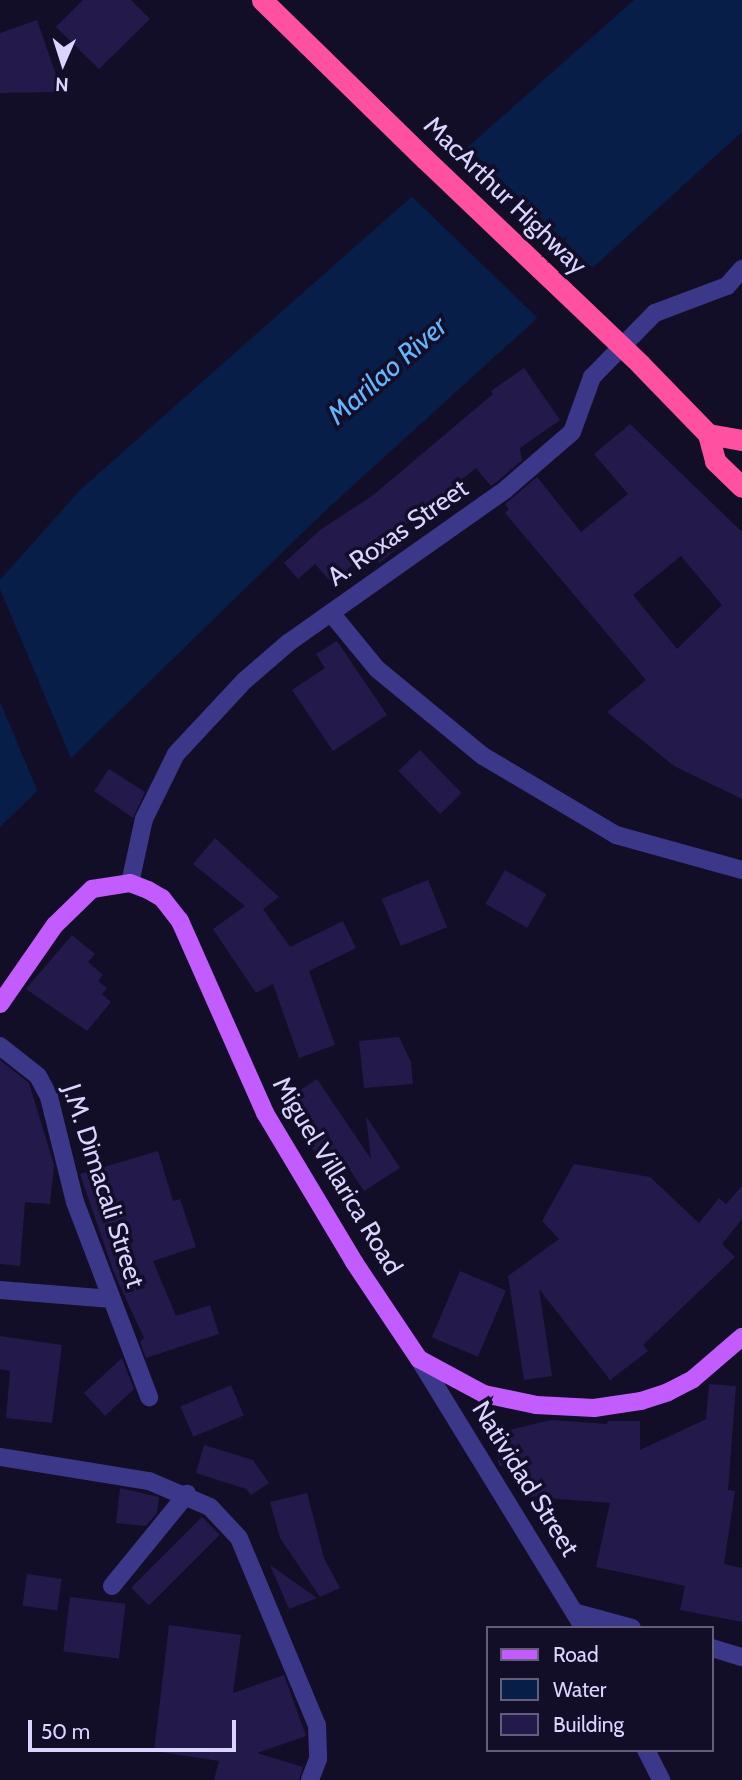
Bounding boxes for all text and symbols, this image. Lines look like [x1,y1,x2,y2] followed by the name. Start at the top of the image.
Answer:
[28,28,98,98] north arrow
[55,73,69,96] text: N
[417,110,593,282] street label: MacArthur Highway
[320,309,454,431] water label: Marilao River
[322,473,474,593] street label: A. Roxas Street
[265,1071,409,1281] street label: Miguel Villarica Road
[55,1080,151,1292] street label: J.M. Dimacali Street
[465,1396,585,1562] street label: Natividad Street
[486,1626,714,1752] legend
[553,1642,599,1667] text: Road
[553,1677,606,1702] text: Water
[32,1706,240,1750] scale bar
[553,1712,624,1737] text: Building
[41,1719,90,1744] text: 50 m

